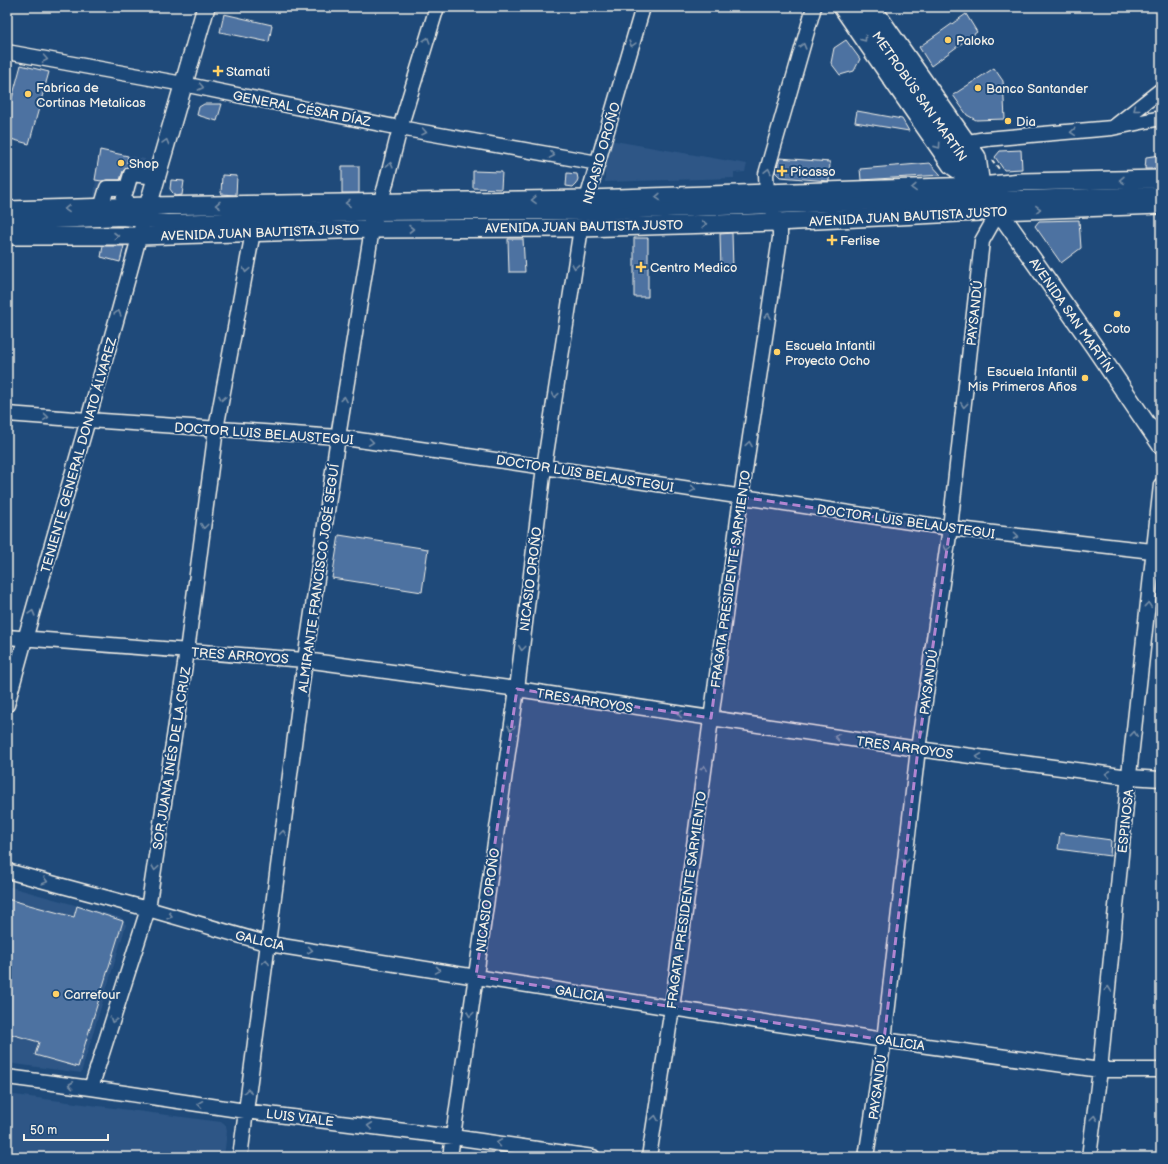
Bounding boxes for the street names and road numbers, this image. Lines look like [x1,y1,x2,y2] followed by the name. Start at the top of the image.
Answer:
[868,28,971,165] street label: METROBÚS SAN MARTÍN
[231,87,372,130] street label: GENERAL CÉSAR DÍAZ
[579,100,624,206] street label: NICASIO OROÑO
[809,204,1008,230] street label: AVENIDA JUAN BAUTISTA JUSTO
[485,217,683,237] street label: AVENIDA JUAN BAUTISTA JUSTO
[161,222,360,244] street label: AVENIDA JUAN BAUTISTA JUSTO
[1025,254,1118,376] street label: AVENIDA SAN MARTÍN
[963,279,986,347] street label: PAYSANDÚ
[37,335,120,575] street label: TENIENTE GENERAL DONATO ÁLVAREZ
[174,420,354,448] street label: DOCTOR LUIS BELAUSTEGUI
[495,452,675,496] street label: DOCTOR LUIS BELAUSTEGUI
[294,463,343,694] street label: ALMIRANTE FRANCISCO JOSÉ SEGUÍ
[708,469,754,689] street label: FRAGATA PRESIDENTE SARMIENTO
[816,502,996,542] street label: DOCTOR LUIS BELAUSTEGUI
[516,526,545,632] street label: NICASIO OROÑO
[191,645,289,667] street label: TRES ARROYOS
[916,648,941,716] street label: PAYSANDÚ
[150,665,194,851] street label: SOR JUANA INÉS DE LA CRUZ
[535,685,634,717] street label: TRES ARROYOS
[855,733,954,763] street label: TRES ARROYOS
[1115,788,1137,854] street label: ESPINOSA
[664,790,710,1010] street label: FRAGATA PRESIDENTE SARMIENTO
[472,847,503,953] street label: NICASIO OROÑO
[234,928,286,954] street label: GALICIA
[554,982,606,1006] street label: GALICIA
[874,1032,926,1054] street label: GALICIA
[865,1053,890,1121] street label: PAYSANDÚ
[265,1106,335,1130] street label: LUIS VIALE

